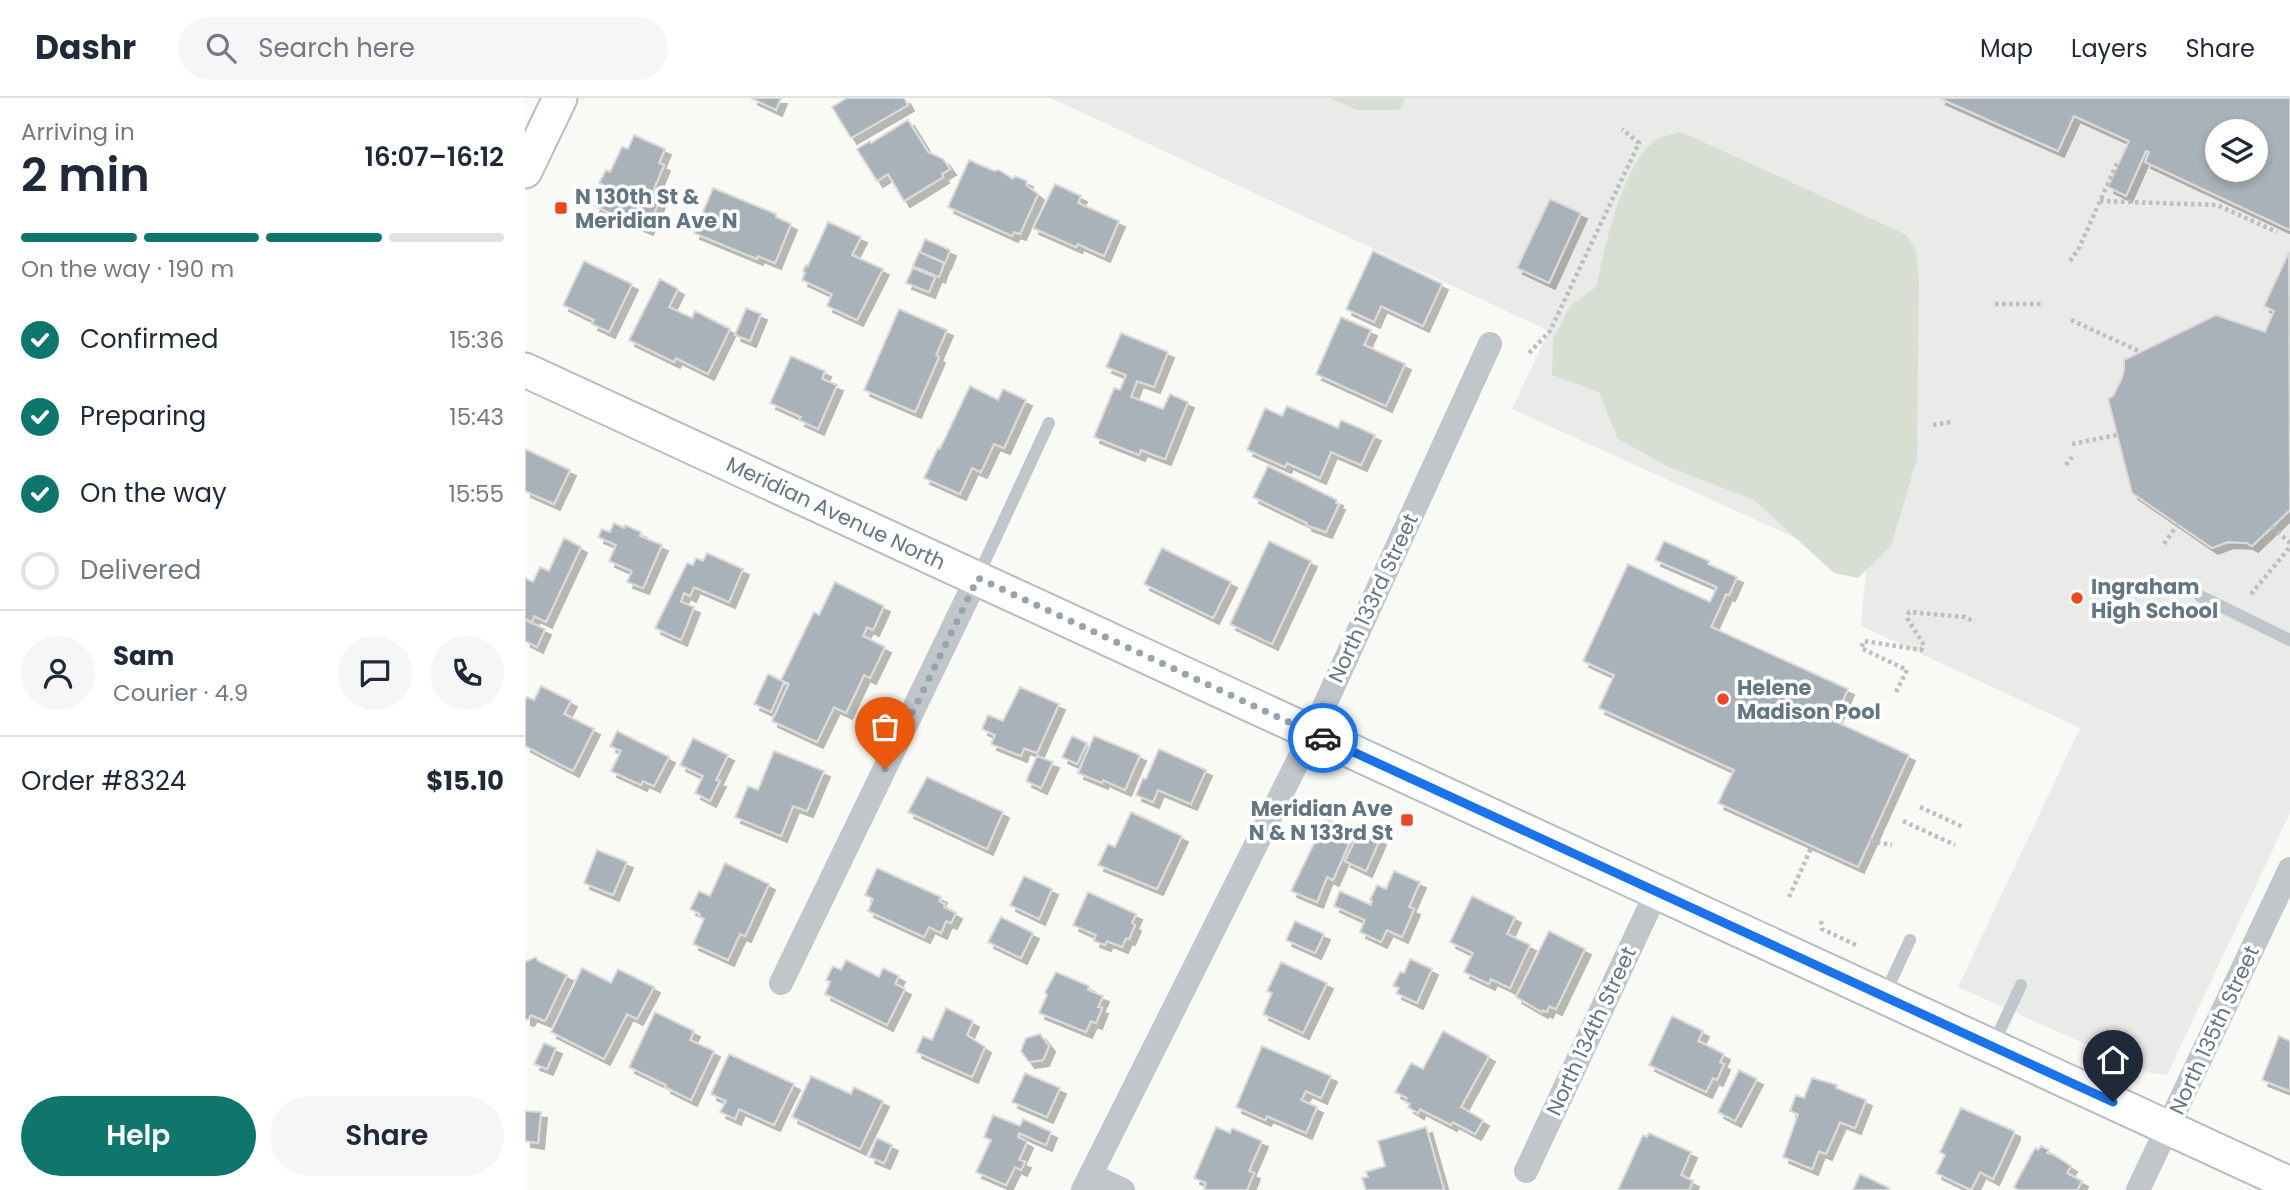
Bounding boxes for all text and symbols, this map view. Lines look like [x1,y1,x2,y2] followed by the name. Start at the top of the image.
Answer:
[178,17,668,80] search box
[35,24,136,71] text: Dashr
[202,29,240,67] icon: search
[258,30,415,66] text: Search here
[1980,32,2033,65] text: Map
[2071,32,2147,65] text: Layers
[2185,32,2255,65] text: Share
[21,116,135,148] text: Arriving in
[2205,119,2268,182] map controls
[2205,119,2268,182] button: layers
[365,139,504,175] text: 16:07–16:12
[21,143,150,207] text: 2 min
[575,182,738,235] place label: N 130th St & Meridian Ave N
[553,200,569,216] marker: N 130th St & Meridian Ave N
[21,253,234,285] text: On the way · 190 m
[21,321,59,359] icon: check
[80,321,218,357] text: Confirmed
[449,324,504,356] text: 15:36
[21,398,59,436] icon: check
[80,398,206,434] text: Preparing
[449,401,504,433] text: 15:43
[722,450,950,576] street label: Meridian Avenue North
[21,475,59,513] icon: check
[80,475,227,511] text: On the way
[448,478,504,510] text: 15:55
[1321,509,1425,687] street label: North 133rd Street
[80,552,201,588] text: Delivered
[2091,572,2218,625] place label: Ingraham High School
[2069,590,2085,606] marker: Ingraham High School
[21,636,95,710] button: person
[338,636,412,710] button: chat
[430,636,504,710] button: phone
[113,638,174,674] text: Sam
[1737,673,1881,726] place label: Helene Madison Pool
[113,677,248,709] text: Courier · 4.9
[1715,691,1731,707] marker: Helene Madison Pool
[855,697,915,769] pin
[1288,703,1358,773] courier
[866,708,904,746] icon: bag
[1304,719,1342,757] icon: car
[21,763,186,799] text: Order #8324
[426,763,504,799] text: $15.10
[1249,794,1393,847] place label: Meridian Ave N & N 133rd St
[1399,812,1415,828] marker: Meridian Ave N & N 133rd St
[2162,941,2266,1119] street label: North 135th Street
[1539,942,1643,1120] street label: North 134th Street
[2083,1030,2143,1102] pin
[2094,1041,2132,1079] icon: home
[21,1096,256,1176] button: Help
[270,1096,504,1176] button: Share

